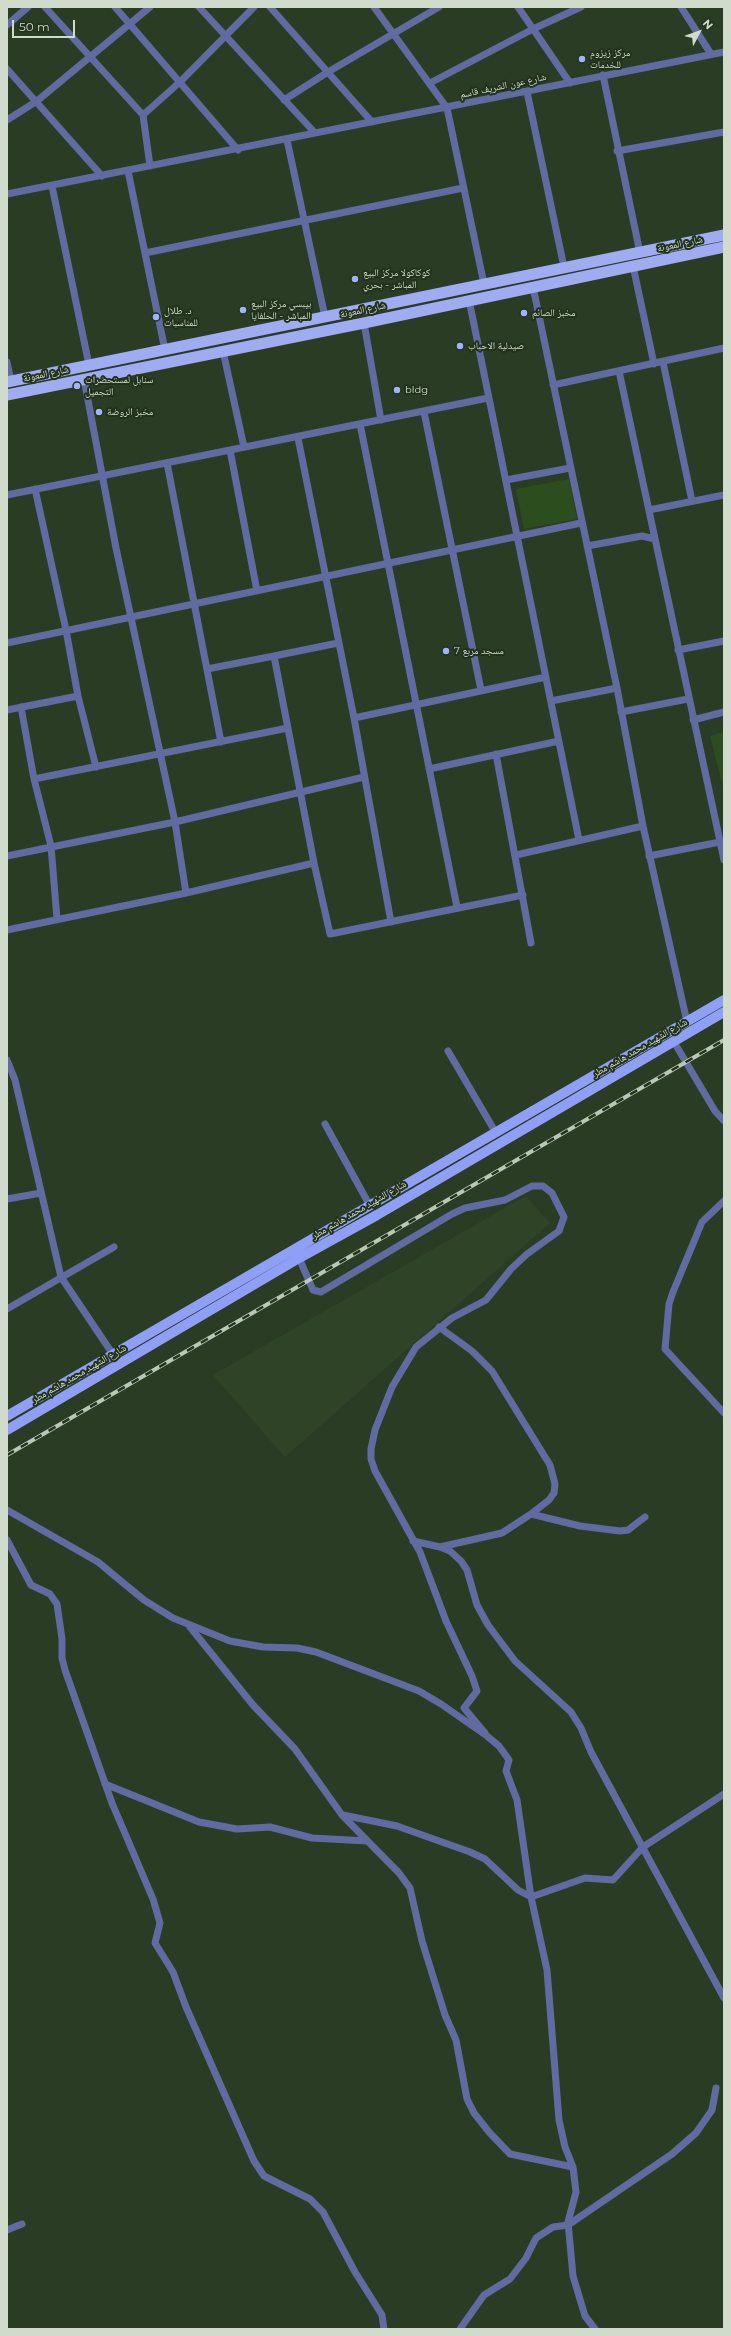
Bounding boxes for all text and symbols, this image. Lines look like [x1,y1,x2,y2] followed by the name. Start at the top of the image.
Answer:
[14,12,77,38] scale bar
[679,12,719,52] north arrow
[700,16,716,32] text: N
[19,19,50,34] text: 50 m
[590,47,630,70] place label: مركز زيزوم للخدمات
[577,54,587,64] marker: مركز زيزوم للخدمات
[459,71,547,101] street label: شارع عون الشريف قاسم
[656,233,704,255] street label: شارع المعونة
[363,267,430,290] place label: كوكاكولا مركز البيع المباشر - بحري
[350,274,360,284] marker: كوكاكولا مركز البيع المباشر - بحري
[251,298,312,322] place label: بيبسي مركز البيع المباشر - الحلفايا
[339,299,387,321] street label: شارع المعونة
[164,305,198,328] place label: د. طلال للمناسبات
[238,305,248,315] marker: بيبسي مركز البيع المباشر - الحلفايا
[532,307,576,319] place label: مخبز الصائم
[519,308,529,318] marker: مخبز الصائم
[151,312,161,322] marker: د. طلال للمناسبات
[468,340,524,352] place label: صيدلية الاحباب
[455,341,465,351] marker: صيدلية الاحباب
[22,363,70,385] street label: شارع المعونة
[85,374,153,398] place label: سنابل لمستحضرات التجميل
[72,381,82,391] marker: سنابل لمستحضرات التجميل
[405,384,428,396] place label: bldg
[392,385,402,395] marker: bldg
[107,406,153,418] place label: مخبز الروضة
[94,407,104,417] marker: مخبز الروضة
[454,645,504,657] place label: مسجد مربع 7
[441,646,451,656] marker: مسجد مربع 7
[591,1016,689,1080] street label: شارع الشهيد محمد هاشم مطر
[310,1178,408,1242] street label: شارع الشهيد محمد هاشم مطر
[30,1342,128,1406] street label: شارع الشهيد محمد هاشم مطر

